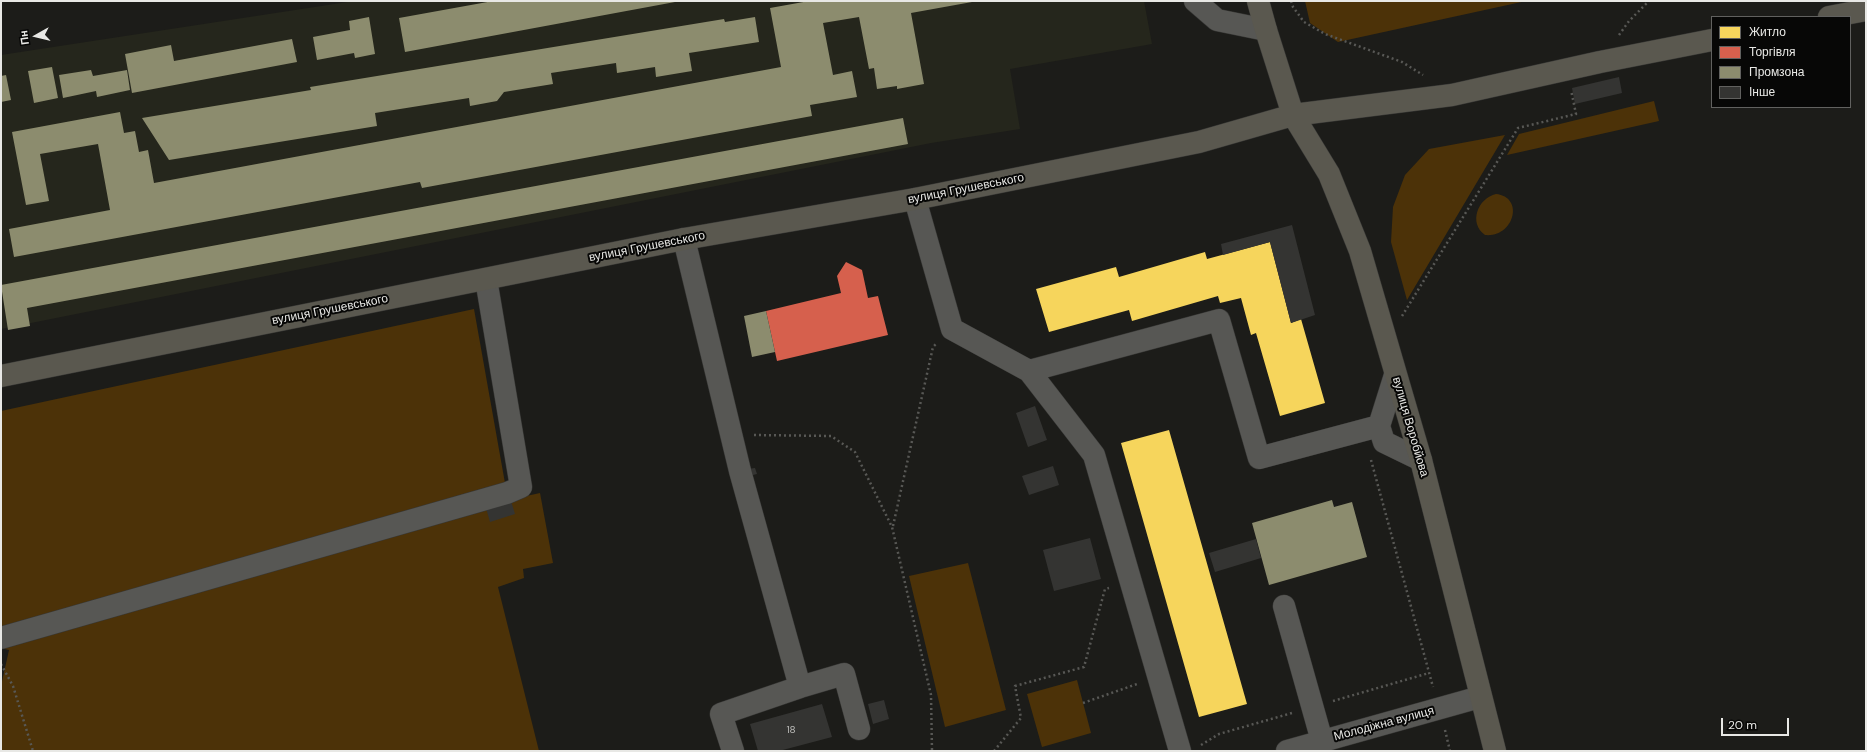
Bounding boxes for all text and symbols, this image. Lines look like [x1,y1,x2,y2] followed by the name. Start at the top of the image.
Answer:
[16,16,56,56] north arrow
[1711,16,1851,108] legend
[1749,24,1786,40] text: Житло
[16,29,32,46] text: Пн
[1749,44,1795,60] text: Торгівля
[1749,64,1804,80] text: Промзона
[1749,84,1775,100] text: Інше
[907,171,1025,207] street label: вулиця Грушевського
[588,229,706,265] street label: вулиця Грушевського
[271,292,389,328] street label: вулиця Грушевського
[1389,375,1431,479] street label: вулиця Воробйова
[1332,704,1436,744] street label: Молодіжна вулиця
[1723,710,1791,736] scale bar
[1728,717,1757,733] text: 20 m
[786,724,796,736] house number: 18

